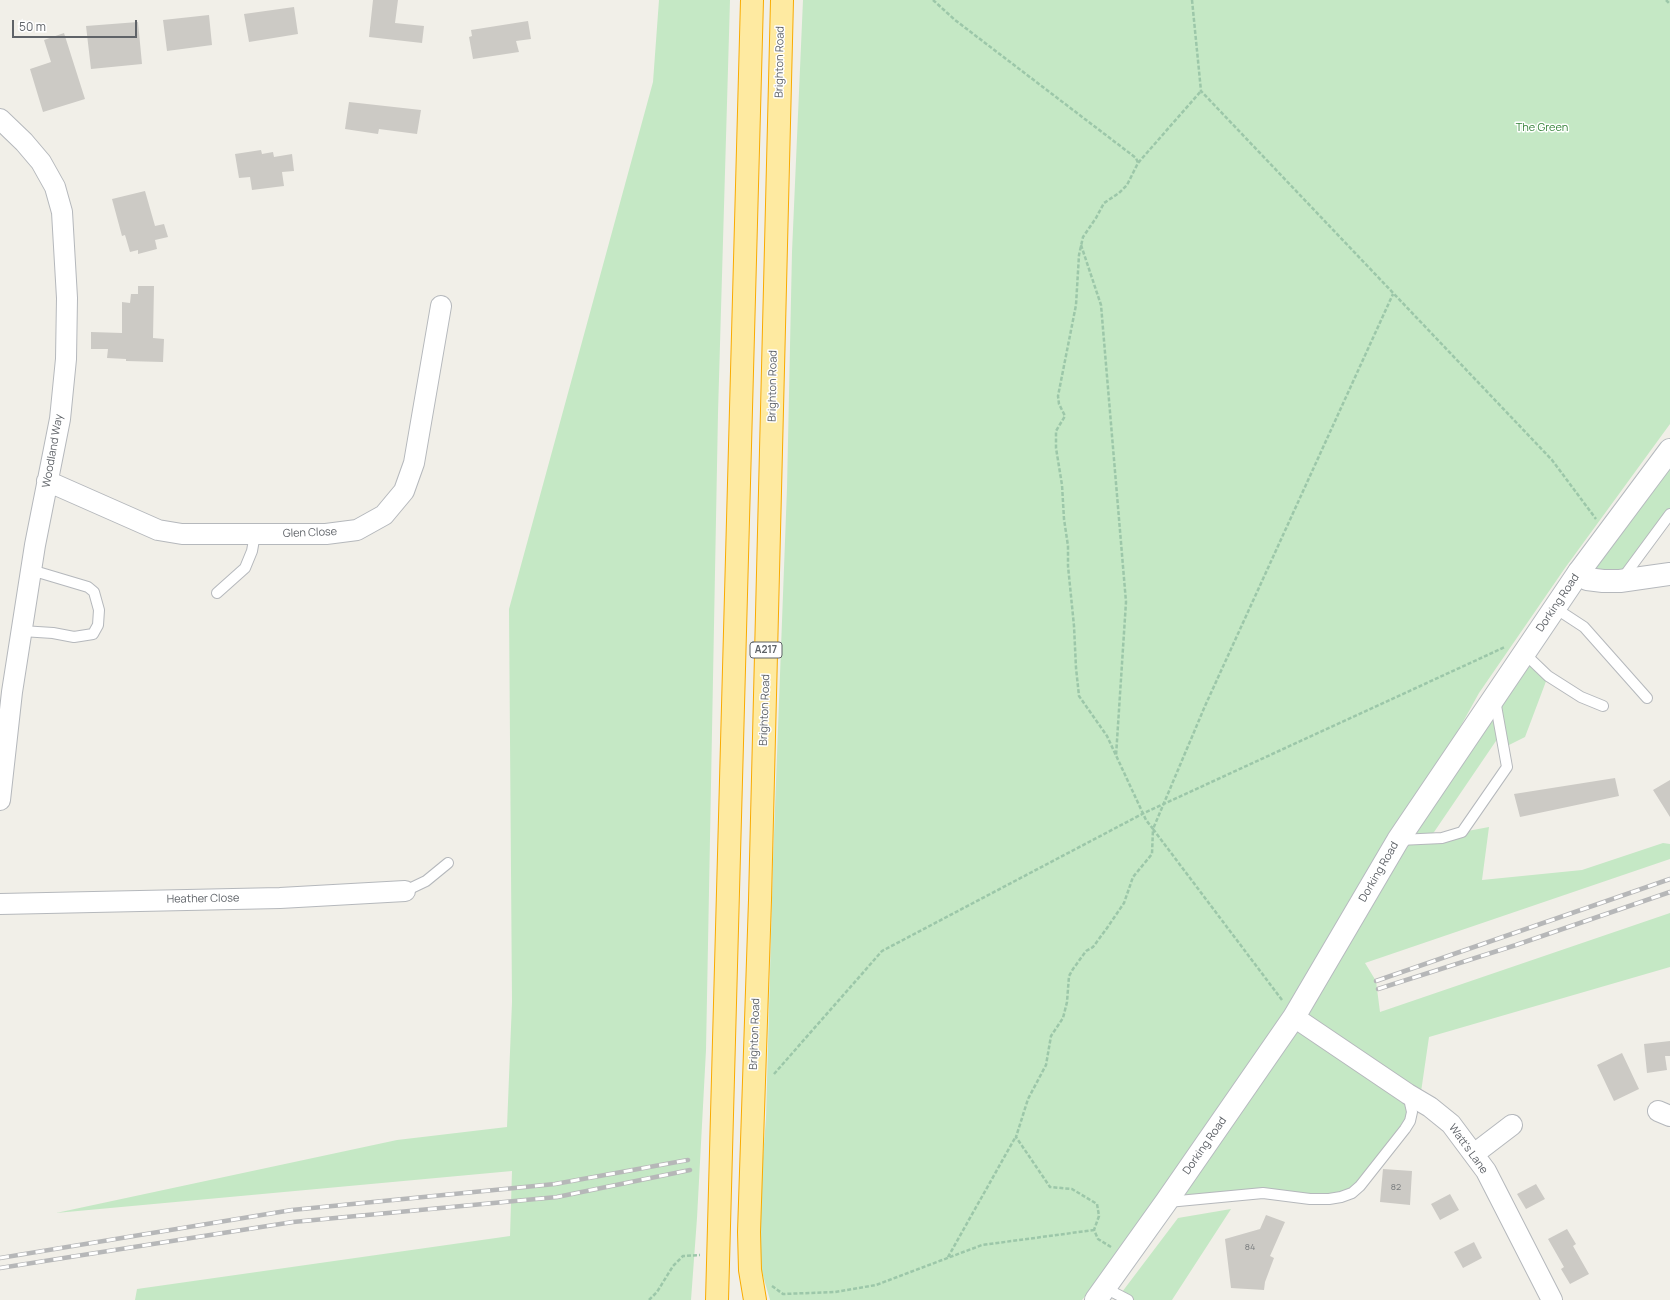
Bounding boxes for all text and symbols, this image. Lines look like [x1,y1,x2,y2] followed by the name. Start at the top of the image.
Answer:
[14,12,139,38] scale bar
[19,18,46,35] text: 50 m
[773,26,787,98] street label: Brighton Road
[1516,121,1568,135] park label: The Green
[766,350,780,422] street label: Brighton Road
[40,413,66,489] street label: Woodland Way
[283,525,337,541] street label: Glen Close
[1534,571,1582,635] street label: Dorking Road
[750,642,782,658] road number: A217
[757,674,773,746] street label: Brighton Road
[1356,840,1402,904] street label: Dorking Road
[167,892,239,906] street label: Heather Close
[747,998,763,1070] street label: Brighton Road
[1180,1115,1230,1177] street label: Dorking Road
[1446,1122,1490,1176] street label: Watt's Lane
[1391,1182,1401,1192] house number: 82
[1245,1242,1255,1252] house number: 84

